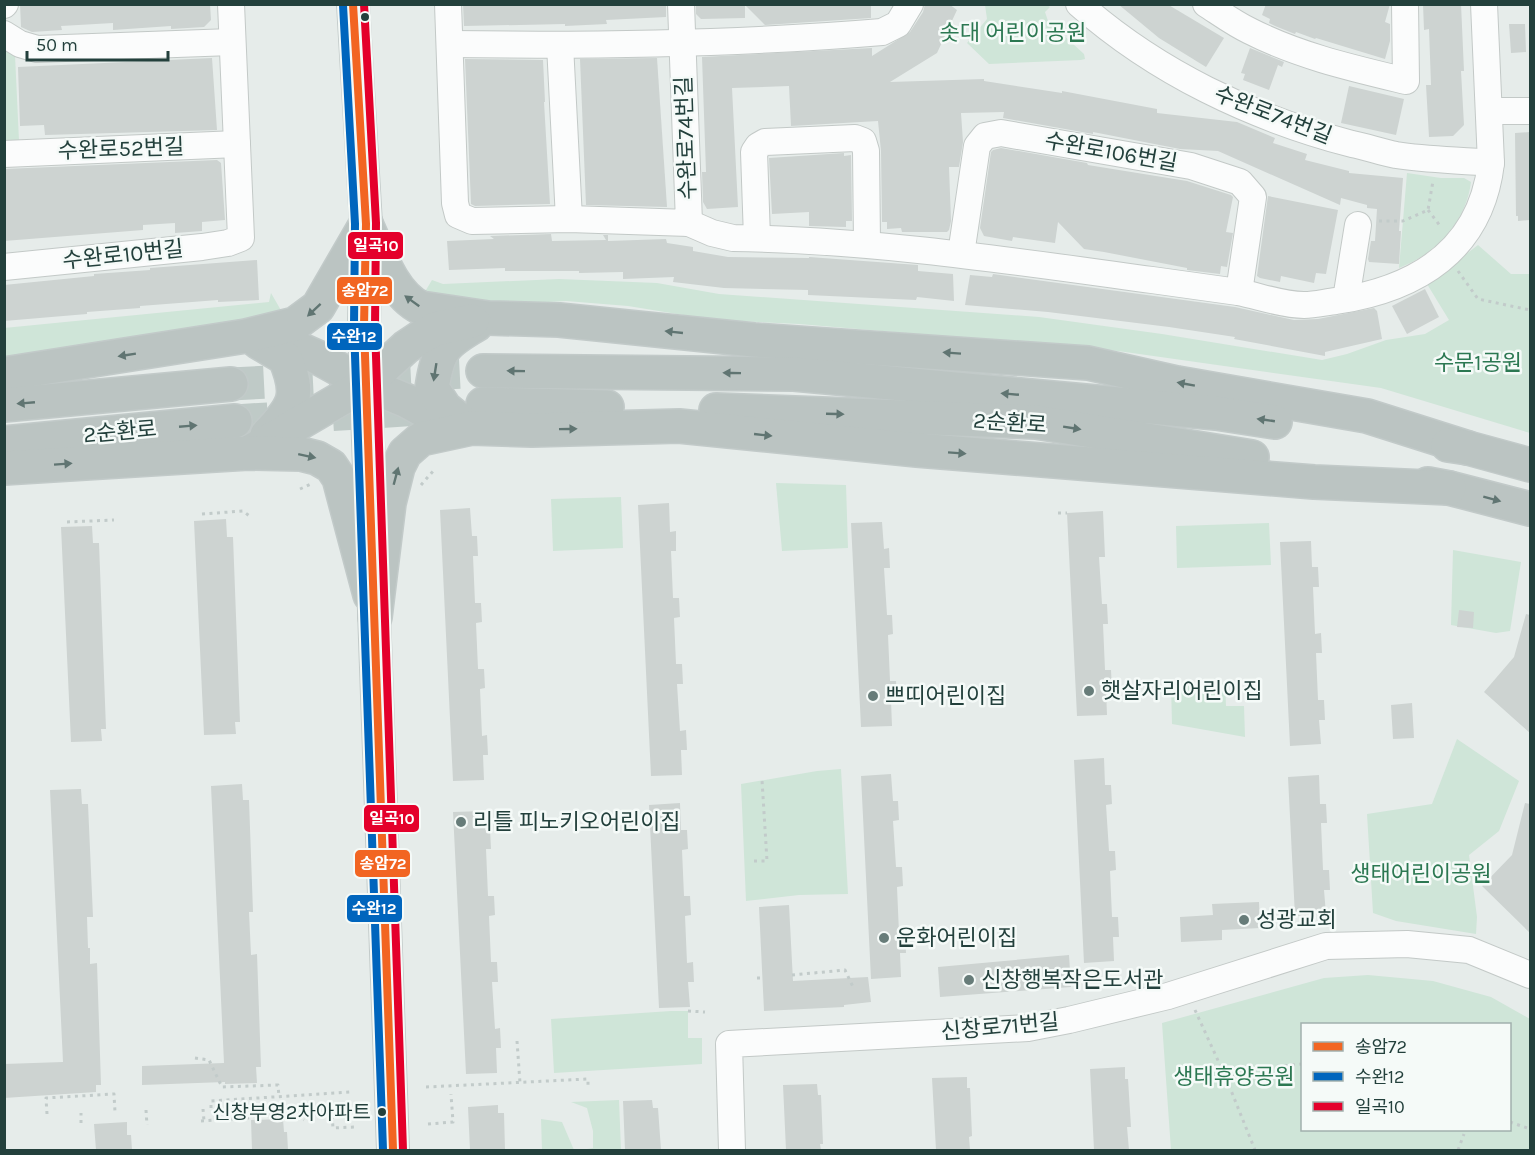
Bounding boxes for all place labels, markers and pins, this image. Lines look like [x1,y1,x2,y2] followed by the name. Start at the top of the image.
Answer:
[359,11,371,23] unlabelled marker
[1101,678,1263,704] place label: 햇살자리어린이집
[885,683,1006,709] place label: 쁘띠어린이집
[1082,684,1096,698] marker: 햇살자리어린이집
[866,689,880,703] marker: 쁘띠어린이집
[473,809,681,835] place label: 리틀 피노키오어린이집
[454,815,468,829] marker: 리틀 피노키오어린이집
[1256,907,1337,933] place label: 성광교회
[1237,913,1251,927] marker: 성광교회
[896,925,1017,951] place label: 운화어린이집
[877,931,891,945] marker: 운화어린이집
[981,967,1163,993] place label: 신창행복작은도서관
[962,973,976,987] marker: 신창행복작은도서관
[212,1101,371,1124] place label: 신창부영2차아파트
[376,1106,388,1118] marker: 신창부영2차아파트

